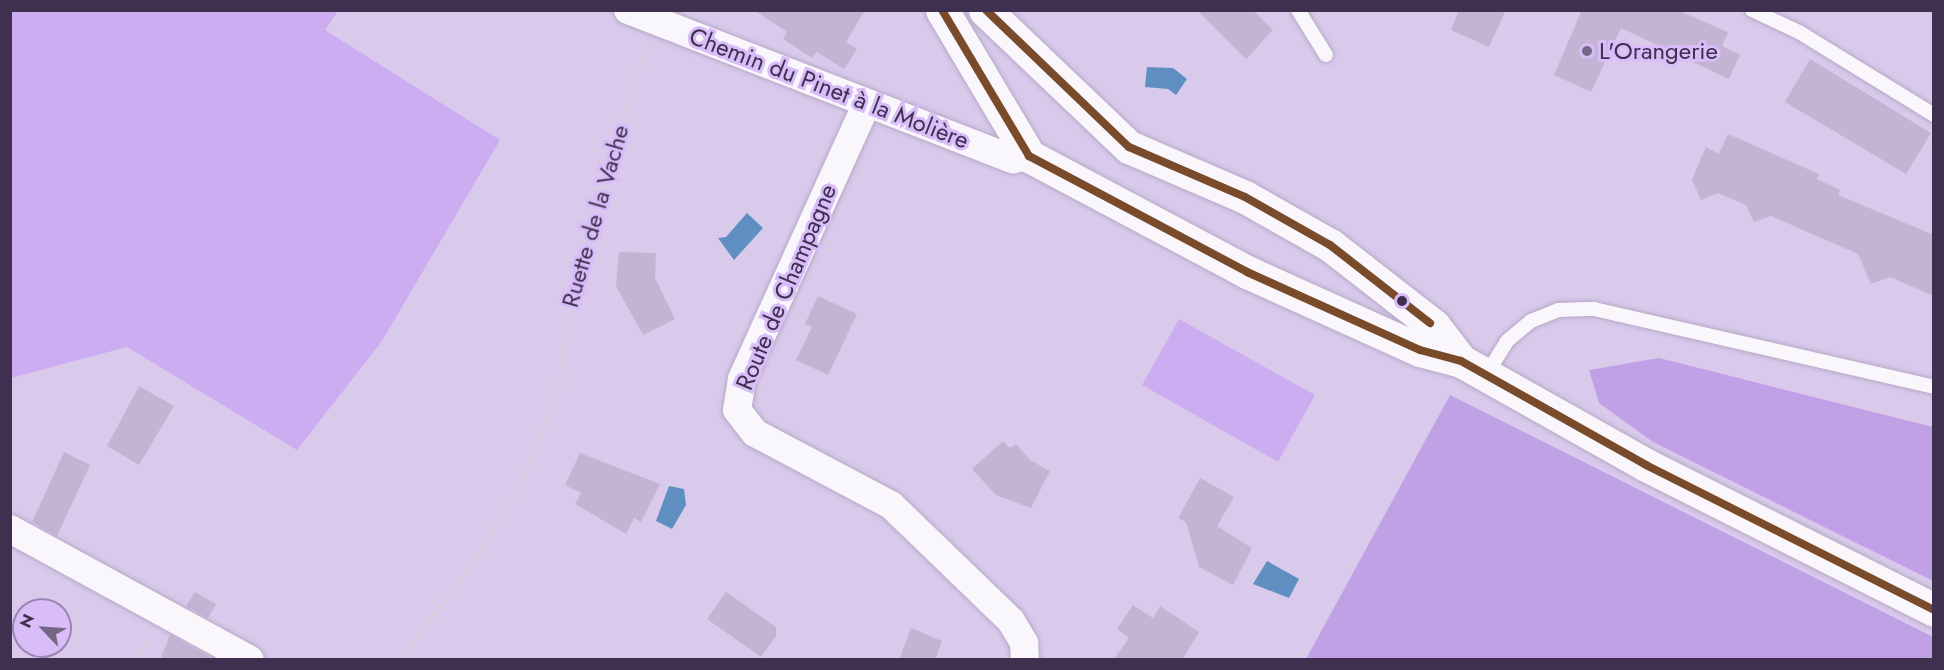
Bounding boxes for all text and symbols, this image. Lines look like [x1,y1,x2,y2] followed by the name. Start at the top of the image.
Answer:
[685,21,973,155] street label: Chemin du Pinet à la Molière
[1599,37,1718,65] place label: L'Orangerie
[1580,44,1594,58] marker: L'Orangerie
[555,121,635,311] street label: Ruette de la Vache
[730,180,842,394] street label: Route de Champagne
[1396,295,1408,307] unlabelled marker
[12,598,72,658] north arrow
[14,610,40,632] text: N

